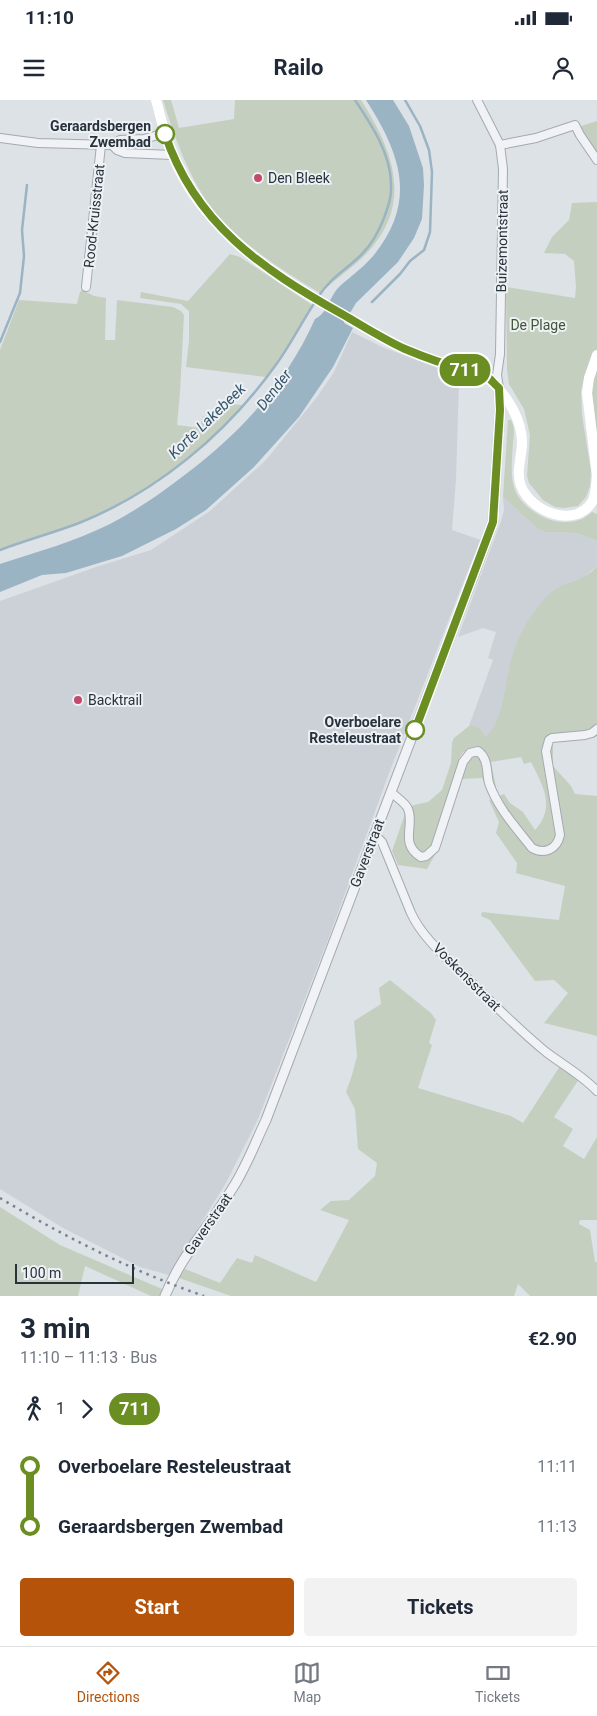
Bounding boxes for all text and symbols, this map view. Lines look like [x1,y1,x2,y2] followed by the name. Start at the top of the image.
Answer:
[25,6,74,29] text: 11:10
[20,54,48,82] icon: menu
[549,54,577,82] icon: person
[274,55,323,80] text: Railo
[50,118,151,150] place label: Geraardsbergen Zwembad
[155,124,175,144] marker: Geraardsbergen Zwembad
[81,163,107,269] street label: Rood-Kruisstraat
[268,170,331,186] place label: Den Bleek
[252,172,264,184] marker: Den Bleek
[493,189,511,293] street label: Buizemontstraat
[510,317,566,333] park label: De Plage
[436,354,494,386] line badge: 711
[450,359,480,380] text: 711
[253,365,296,414] water label: Dender
[165,379,250,462] water label: Korte Lakebeek
[88,692,142,708] place label: Backtrail
[72,694,84,706] marker: Backtrail
[309,714,401,746] place label: Overboelare Resteleustraat
[405,720,425,740] marker: Overboelare Resteleustraat
[347,816,388,889] street label: Gaverstraat
[430,940,504,1014] street label: Voskensstraat
[181,1190,235,1258] street label: Gaverstraat
[15,1261,134,1284] scale bar
[22,1265,61,1281] text: 100 m
[20,1312,90,1345] text: 3 min
[528,1327,577,1350] text: €2.90
[20,1348,157,1367] text: 11:10 – 11:13 · Bus
[20,1395,48,1423] icon: walk
[73,1395,101,1423] icon: forward
[119,1398,150,1419] text: 711
[56,1399,65,1418] text: 1
[58,1455,291,1478] text: Overboelare Resteleustraat
[537,1457,577,1476] text: 11:11
[58,1515,283,1538] text: Geraardsbergen Zwembad
[537,1517,577,1536] text: 11:13
[20,1578,294,1636] button: Start
[304,1578,577,1636] button: Tickets
[77,1659,140,1705] tab: Directions
[293,1659,321,1705] tab: Map
[475,1659,520,1705] tab: Tickets

